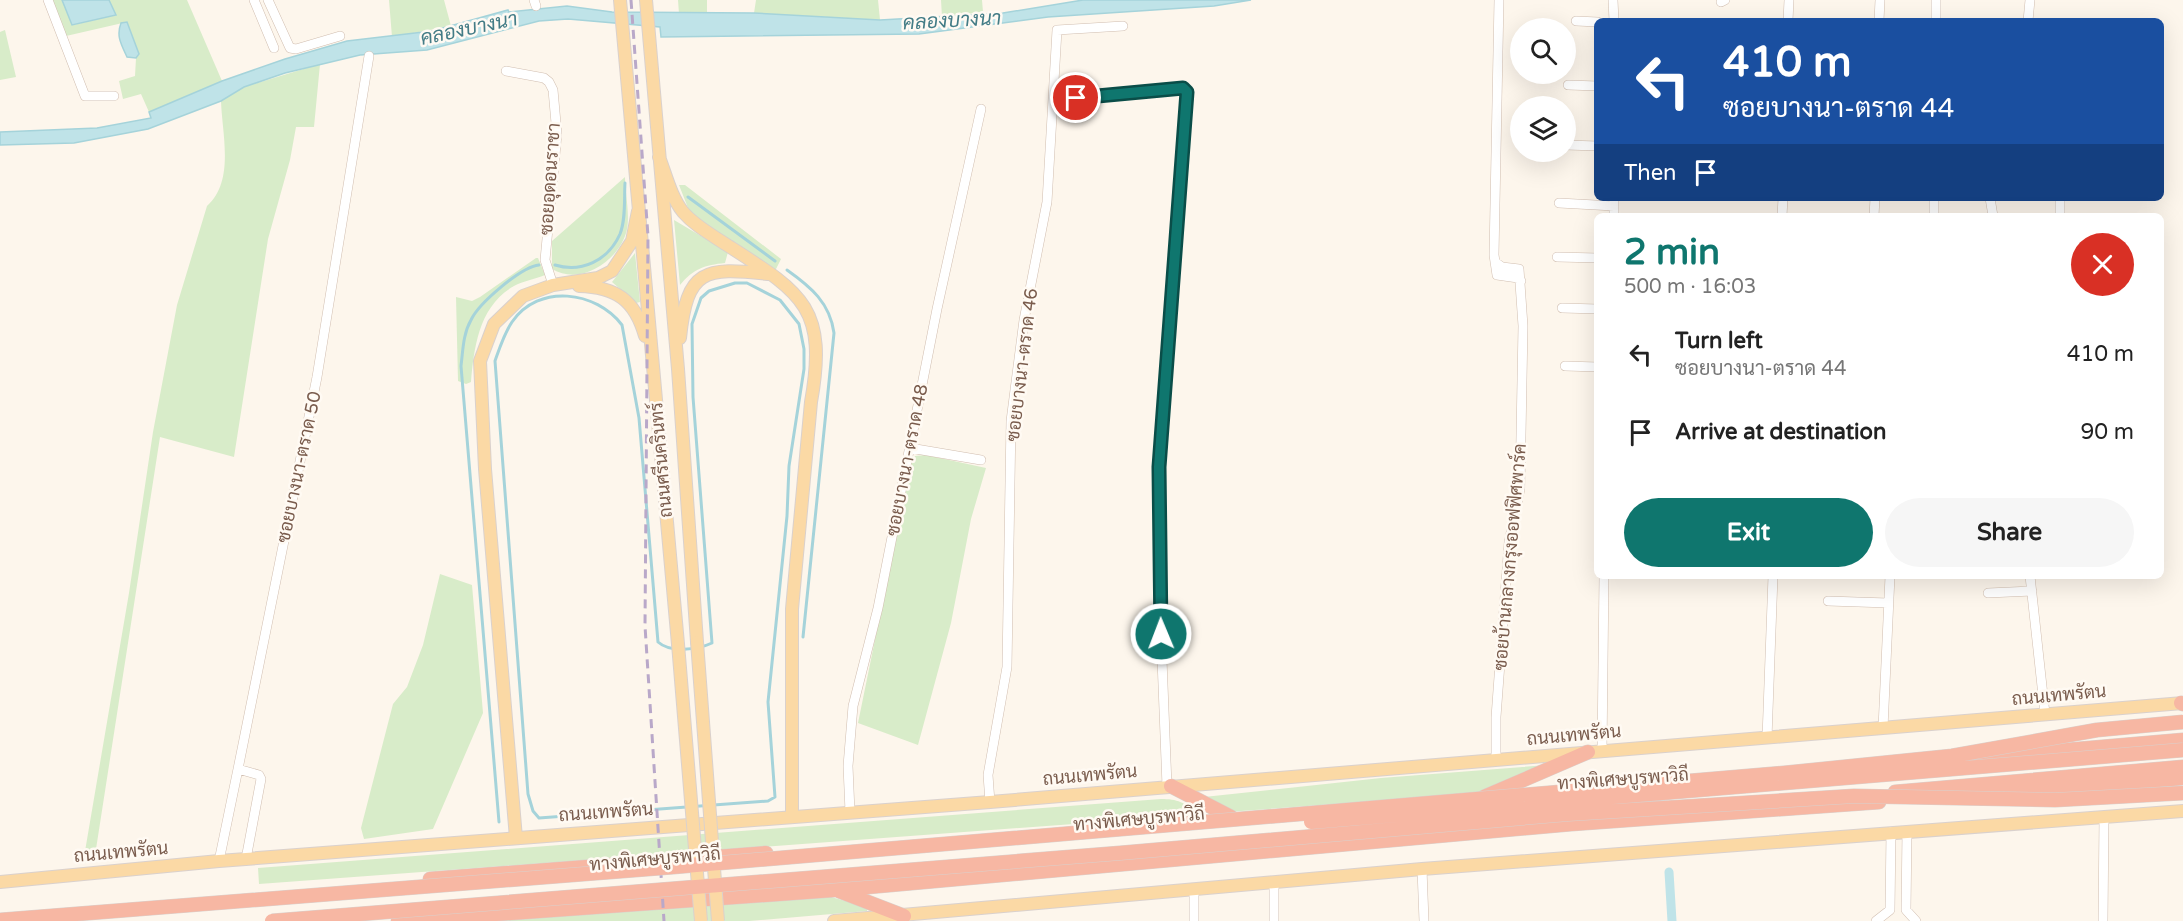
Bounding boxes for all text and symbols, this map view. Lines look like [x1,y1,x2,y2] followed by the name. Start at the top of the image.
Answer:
[902,6,1002,36] water label: คลองบางนา
[418,7,520,51] water label: คลองบางนา
[1510,18,1576,162] map controls
[1510,18,1576,84] button: search
[1723,37,1852,88] text: 410 m
[1624,42,1702,120] icon: left
[1050,72,1101,123] pin
[1059,81,1092,114] icon: arrive
[1723,92,1954,125] text: ซอยบางนา-ตราด 44
[1510,96,1576,162] button: layers
[535,122,566,236] street label: ซอยอุดอนราชา
[1689,156,1722,189] icon: arrive
[1624,160,1677,186] text: Then
[1624,231,1720,274] text: 2 min
[2071,233,2134,296] button: close
[1624,275,1756,299] text: 500 m · 16:03
[1002,287,1042,443] street label: ซอยบางนา-ตราด 46
[1675,328,1763,354] text: Turn left
[1624,338,1657,371] icon: left
[2067,341,2134,367] text: 410 m
[1675,357,1846,381] text: ซอยบางนา-ตราด 44
[881,382,933,538] street label: ซอยบางนา-ตราด 48
[272,389,326,545] street label: ซอยบางนา-ตราด 50
[643,401,677,519] street label: ถนนศรีนครินทร์
[1624,416,1657,449] icon: arrive
[1675,419,1886,445] text: Arrive at destination
[2080,419,2134,445] text: 90 m
[1487,442,1532,672] street label: ซอยบ้านกลางกรุงออฟฟิศพาร์ค
[1624,498,1873,567] button: Exit
[1885,498,2134,567] button: Share
[1129,602,1193,666] position arrow
[2011,680,2107,710] street label: ถนนเทพรัตน
[1526,720,1622,750] street label: ถนนเทพรัตน
[1042,760,1138,790] street label: ถนนเทพรัตน
[1556,761,1690,797] street label: ทางพิเศษบูรพาวิถี
[558,798,654,826] street label: ถนนเทพรัตน
[1072,800,1206,838] street label: ทางพิเศษบูรพาวิถี
[73,837,169,867] street label: ถนนเทพรัตน
[588,840,722,878] street label: ทางพิเศษบูรพาวิถี

